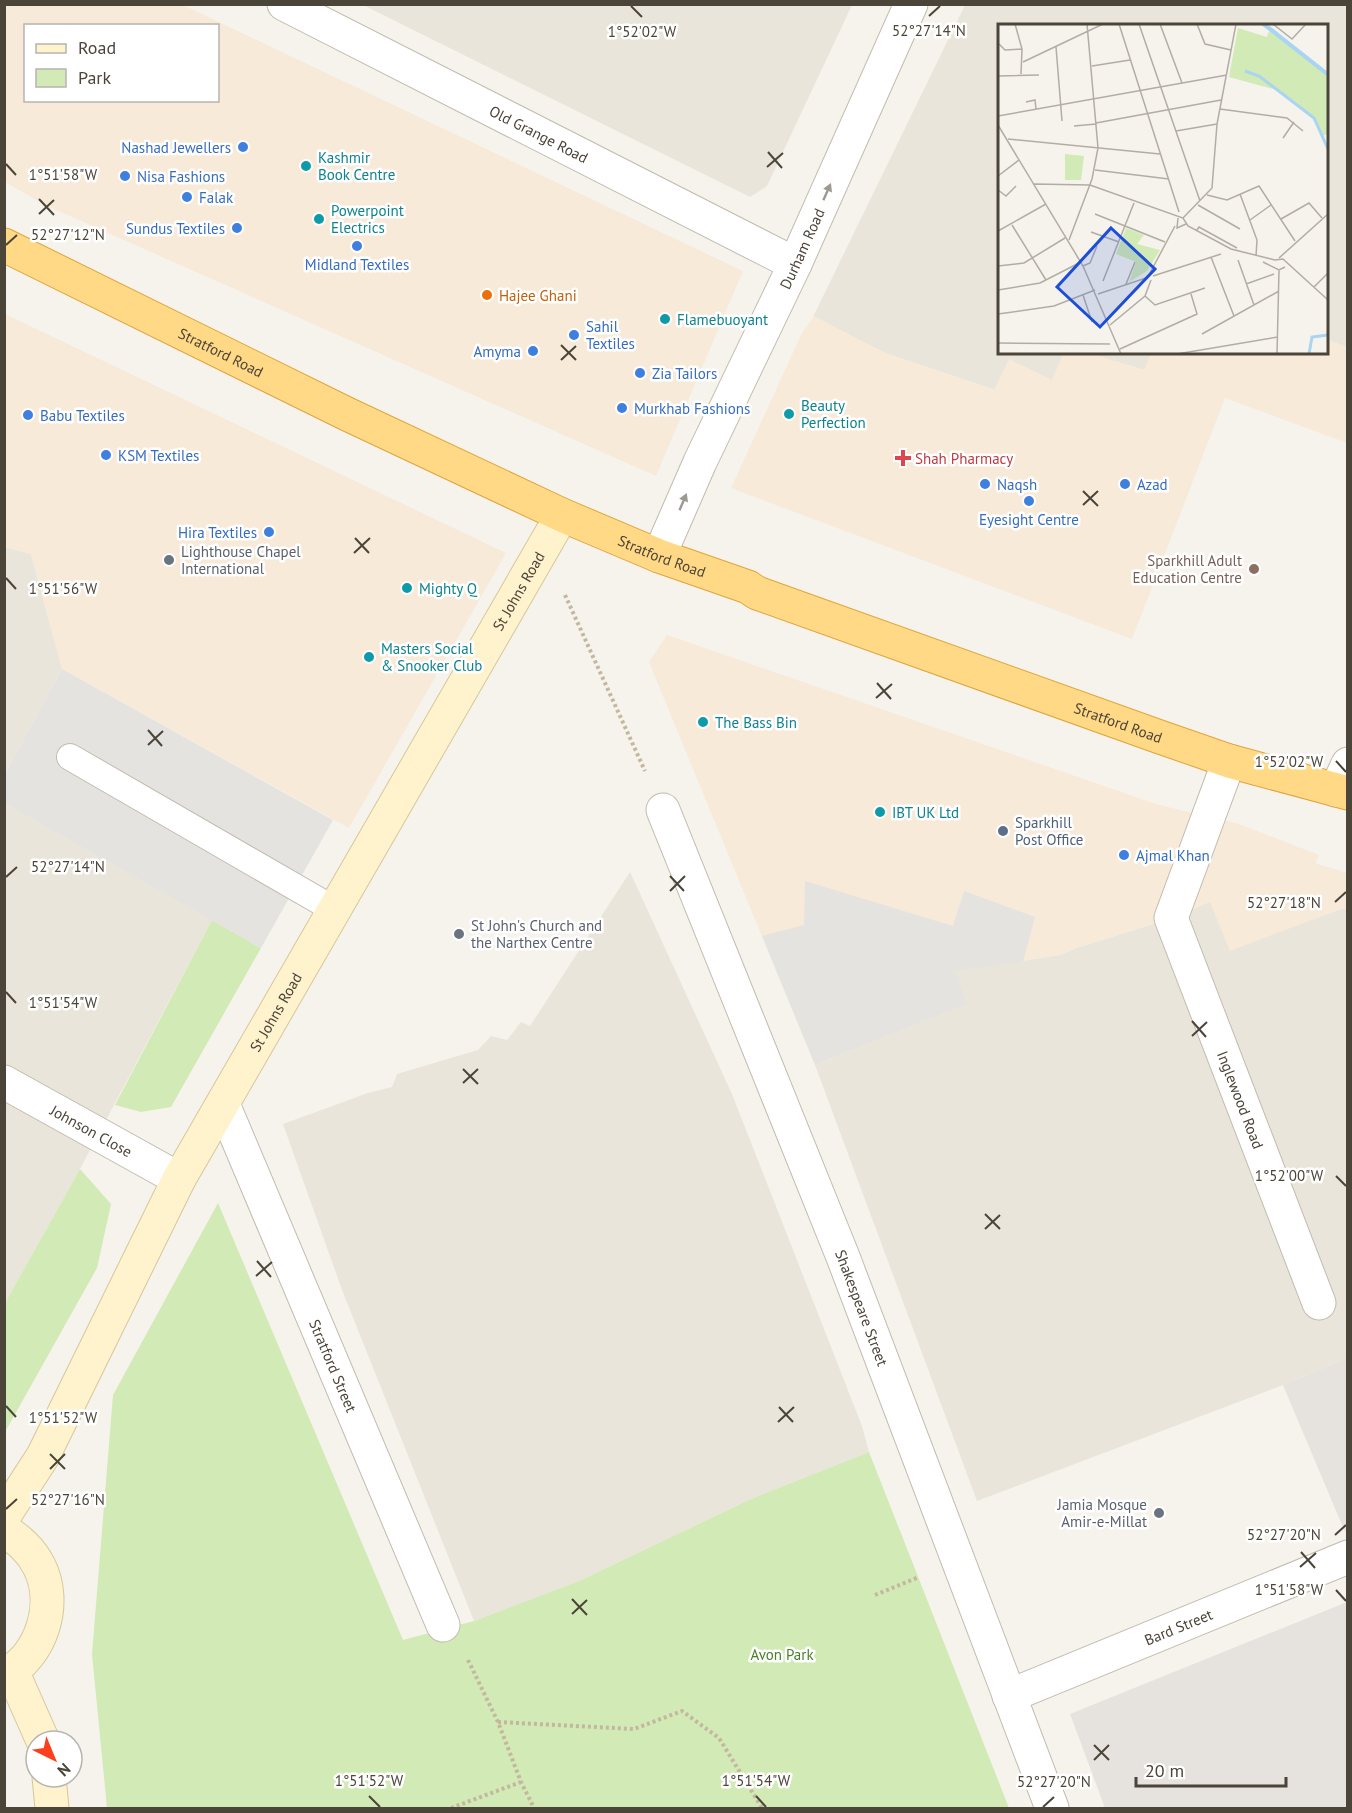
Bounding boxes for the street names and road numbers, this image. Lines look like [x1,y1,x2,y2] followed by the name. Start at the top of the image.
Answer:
[486,101,591,167] street label: Old Grange Road
[775,205,828,292] street label: Durham Road
[175,323,267,381] street label: Stratford Road
[615,530,708,581] street label: Stratford Road
[488,548,548,634] street label: St Johns Road
[1072,698,1165,747] street label: Stratford Road
[245,969,306,1055] street label: St Johns Road
[1213,1048,1268,1151] street label: Inglewood Road
[46,1100,136,1161] street label: Johnson Close
[831,1247,893,1368] street label: Shakespeare Street
[305,1316,361,1415] street label: Stratford Street
[1142,1604,1215,1649] street label: Bard Street

